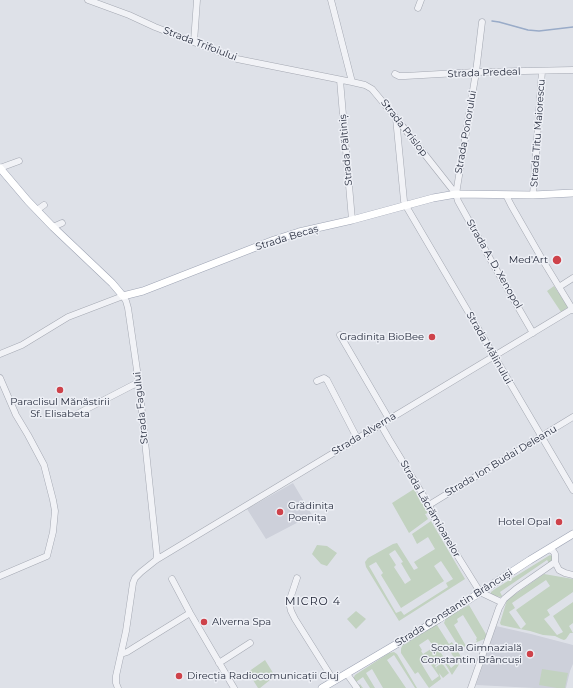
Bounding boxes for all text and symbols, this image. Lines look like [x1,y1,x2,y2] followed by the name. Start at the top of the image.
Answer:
[161,24,239,64] street label: Strada Trifoiului
[447,66,521,80] street label: Strada Predeal
[528,79,548,187] street label: Strada Titu Maiorescu
[453,90,479,174] street label: Strada Ponorului
[378,97,430,159] street label: Strada Prislop
[337,114,355,186] street label: Strada Păltiniș
[464,217,524,311] street label: Strada A. D. Xenopol
[254,223,320,253] street label: Strada Becaș
[509,254,548,266] place label: Med'Art
[551,254,563,266] marker: Med'Art
[463,310,515,386] street label: Strada Mălinului
[339,331,424,343] place label: Gradinița BioBee
[427,332,437,342] marker: Gradinița BioBee
[131,371,151,445] street label: Strada Fagului
[55,385,65,395] marker: Paraclisul Mănăstirii Sf. Elisabeta
[10,396,110,420] place label: Paraclisul Mănăstirii Sf. Elisabeta
[330,410,398,458] street label: Strada Alverna
[443,423,559,499] street label: Strada Ion Budai Deleanu
[397,458,463,560] street label: Strada Lăcrămioarelor
[288,500,334,524] place label: Grădinița Poenița
[275,507,285,517] marker: Grădinița Poenița
[498,516,551,528] place label: Hotel Opal
[554,517,564,527] marker: Hotel Opal
[393,567,515,649] street label: Strada Constantin Brâncuși
[285,595,341,609] district label: MICRO 4
[212,616,271,628] place label: Alverna Spa
[199,617,209,627] marker: Alverna Spa
[421,642,522,666] place label: Școala Gimnazială Constantin Brâncuși
[525,649,535,659] marker: Școala Gimnazială Constantin Brâncuși
[187,670,339,682] place label: Direcția Radiocomunicații Cluj
[174,671,184,681] marker: Direcția Radiocomunicații Cluj

